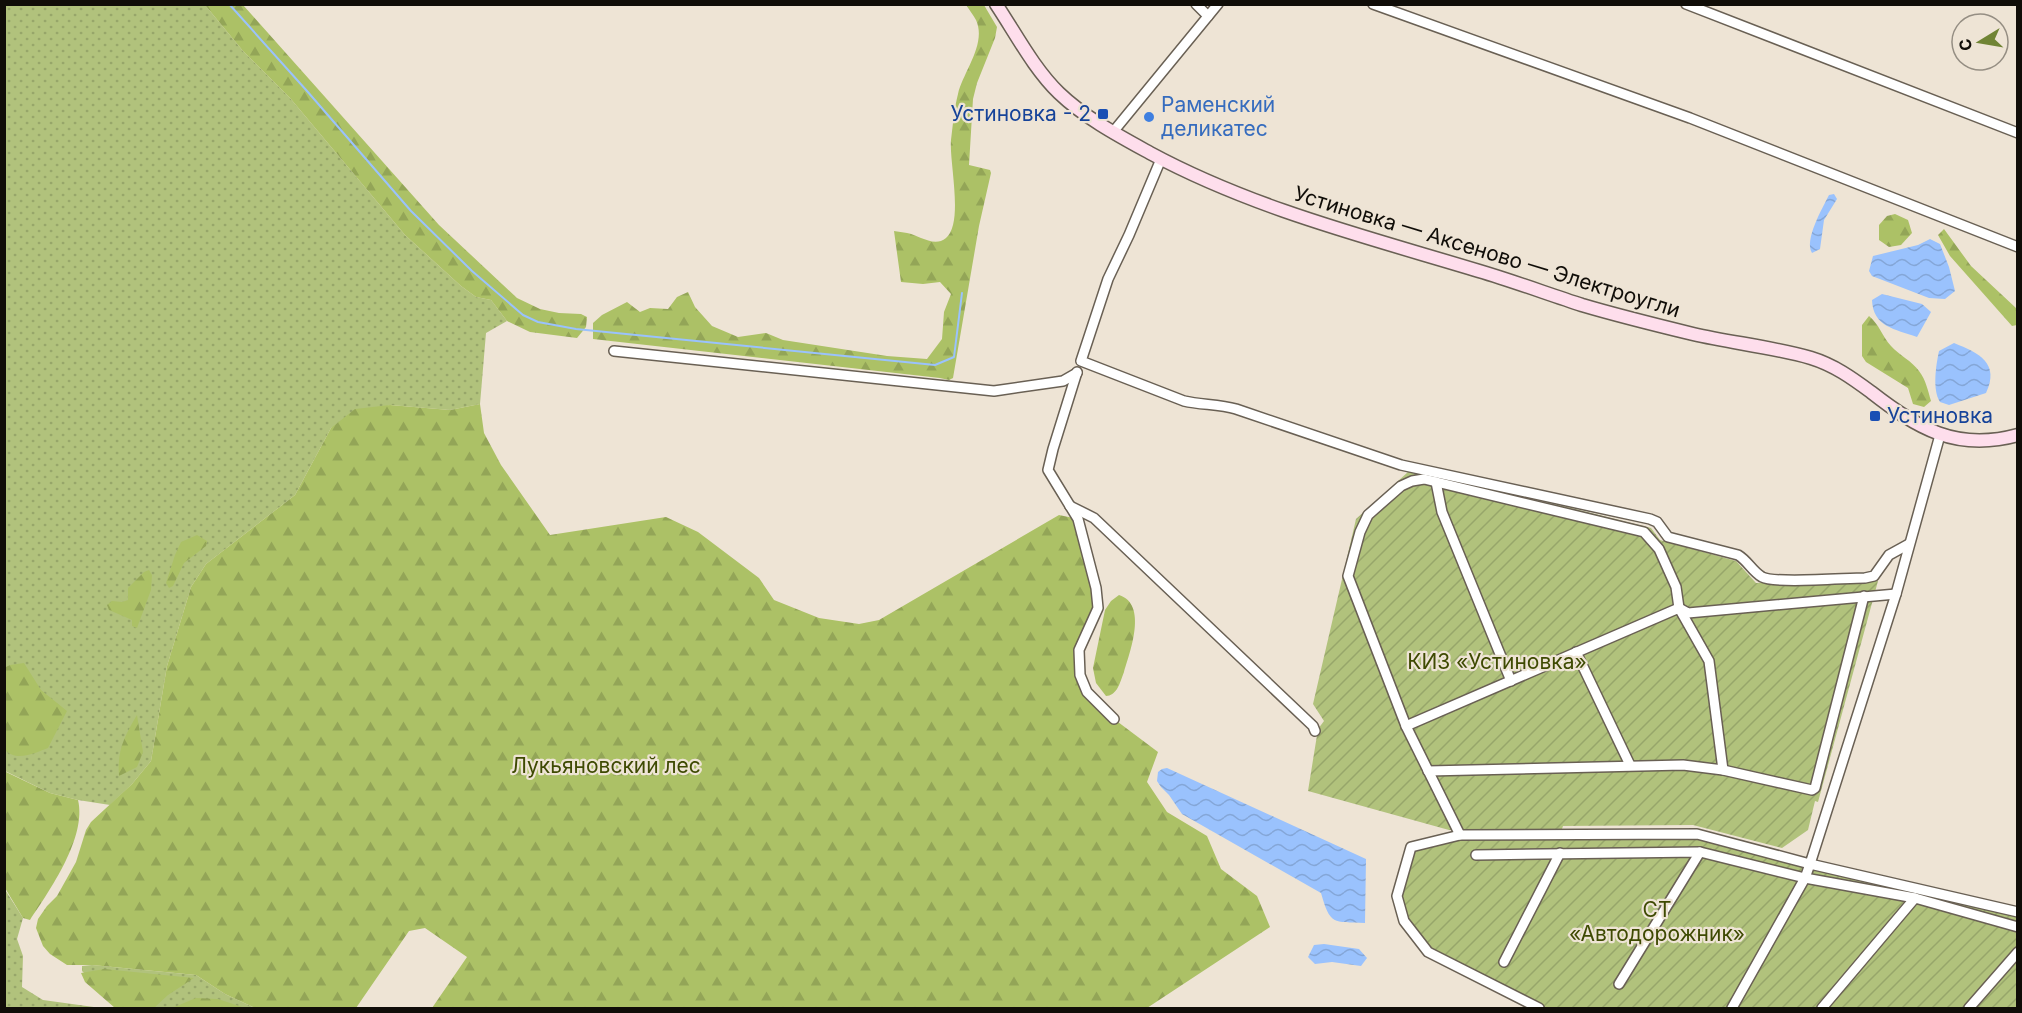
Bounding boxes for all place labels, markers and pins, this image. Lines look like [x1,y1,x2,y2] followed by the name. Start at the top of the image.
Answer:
[1161,92,1275,141] place label: Раменский деликатес
[951,101,1091,126] place label: Устиновка - 2
[1096,107,1110,121] marker: Устиновка - 2
[1142,110,1156,124] marker: Раменский деликатес
[1887,403,1993,428] place label: Устиновка
[1868,409,1882,423] marker: Устиновка

